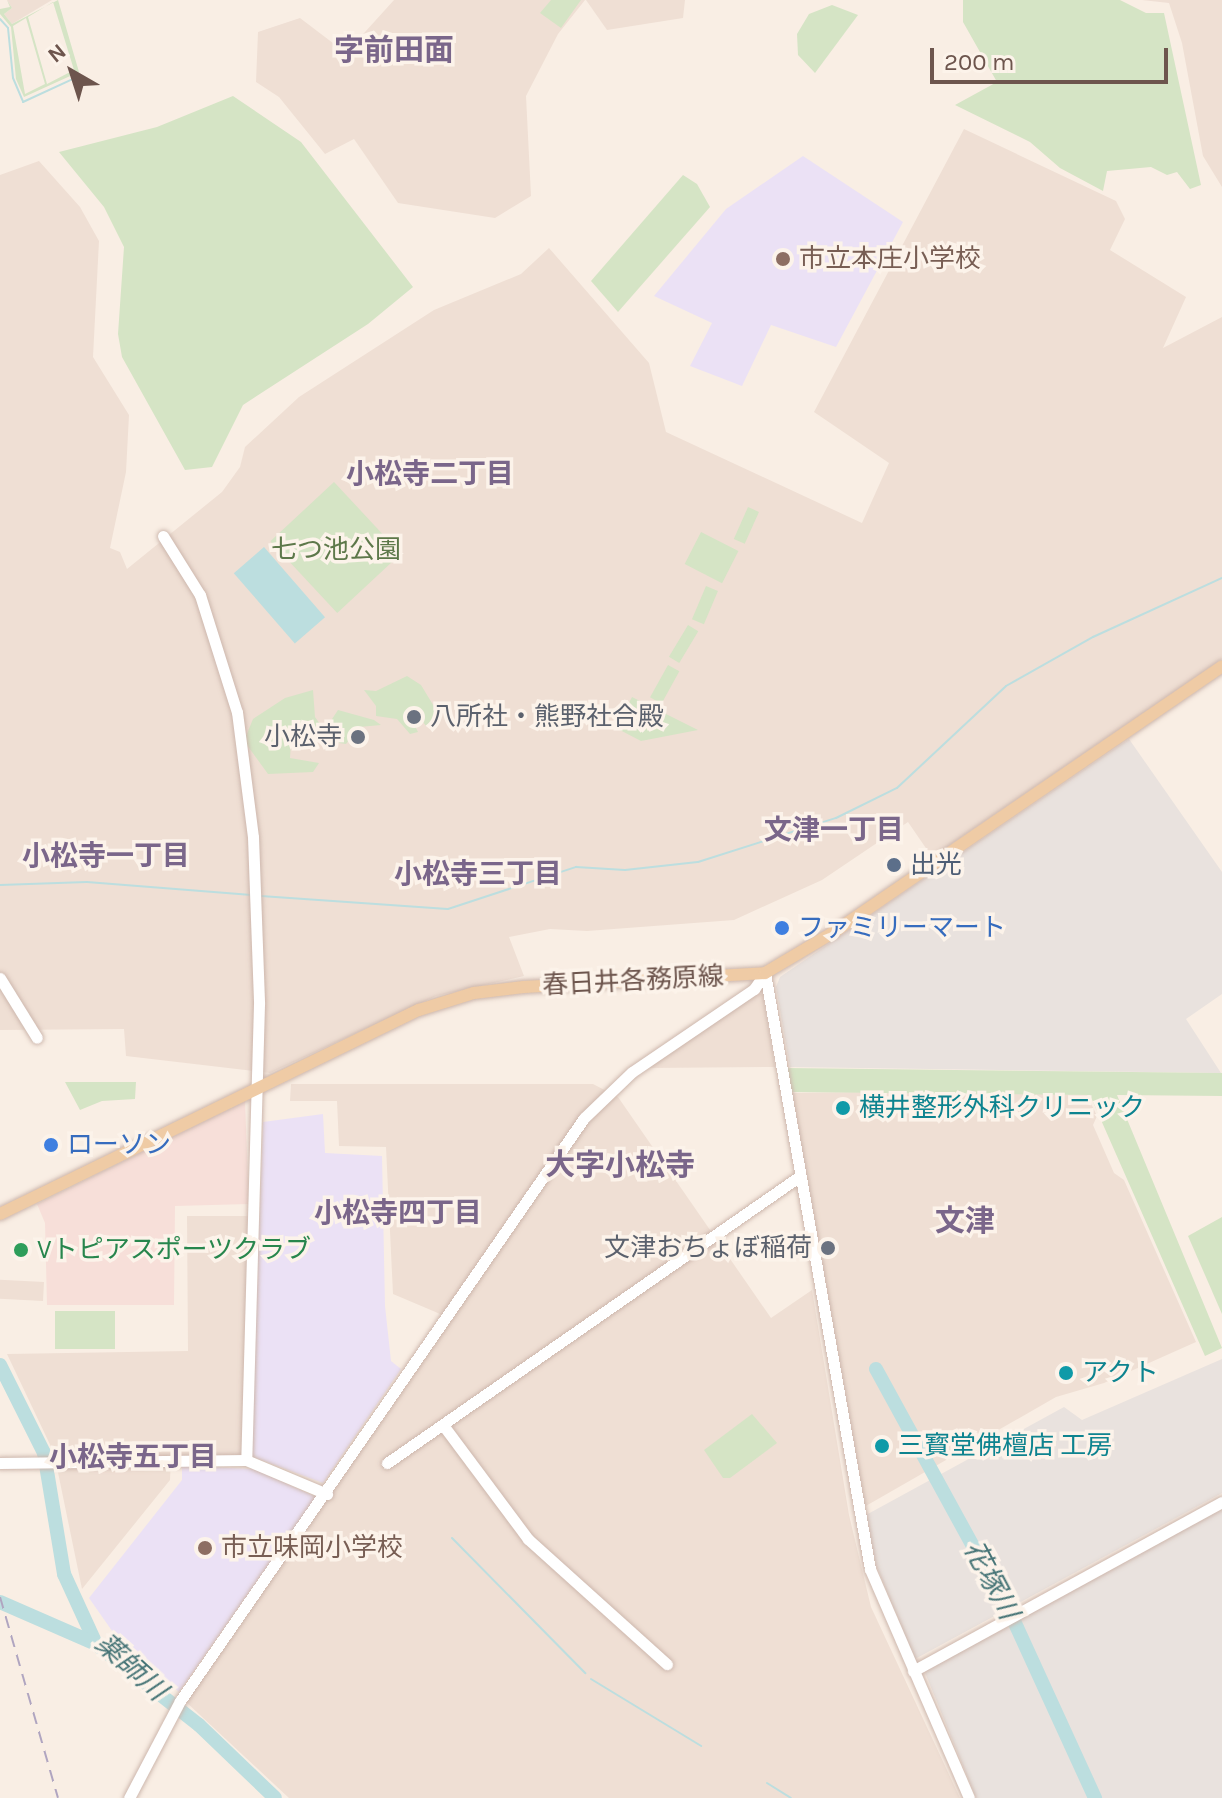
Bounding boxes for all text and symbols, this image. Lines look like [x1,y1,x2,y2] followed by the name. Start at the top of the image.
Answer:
[32,32,112,112] north arrow
[334,32,454,68] district label: 字前田面
[934,32,1172,82] scale bar
[43,38,71,68] text: N
[944,48,1015,76] text: 200 m
[799,243,981,275] place label: 市立本庄小学校
[774,250,792,268] marker: 市立本庄小学校
[346,457,514,491] district label: 小松寺二丁目
[271,534,401,566] park label: 七つ池公園
[430,701,664,733] place label: 八所社・熊野社合殿
[405,708,423,726] marker: 八所社・熊野社合殿
[264,721,342,753] place label: 小松寺
[349,728,367,746] marker: 小松寺
[764,813,904,847] district label: 文津一丁目
[22,839,190,873] district label: 小松寺一丁目
[910,849,962,881] place label: 出光
[885,856,903,874] marker: 出光
[394,857,562,891] district label: 小松寺三丁目
[798,912,1006,944] place label: ファミリーマート
[773,919,791,937] marker: ファミリーマート
[541,961,725,1001] street label: 春日井各務原線
[859,1092,1145,1124] place label: 横井整形外科クリニック
[834,1099,852,1117] marker: 横井整形外科クリニック
[67,1129,171,1161] place label: ローソン
[42,1136,60,1154] marker: ローソン
[545,1147,695,1183] district label: 大字小松寺
[314,1196,482,1230] district label: 小松寺四丁目
[935,1203,995,1239] district label: 文津
[604,1232,812,1264] place label: 文津おちょぼ稲荷
[37,1234,312,1266] place label: Vトピアスポーツクラブ
[819,1239,837,1257] marker: 文津おちょぼ稲荷
[12,1241,30,1259] marker: Vトピアスポーツクラブ
[1082,1357,1160,1389] place label: アクト
[1057,1364,1075,1382] marker: アクト
[898,1430,1112,1462] place label: 三寳堂佛檀店 工房
[873,1437,891,1455] marker: 三寳堂佛檀店 工房
[49,1440,217,1474] district label: 小松寺五丁目
[221,1532,403,1564] place label: 市立味岡小学校
[956,1535,1026,1625] water label: 花塚川
[196,1539,214,1557] marker: 市立味岡小学校
[89,1626,173,1708] water label: 薬師川

